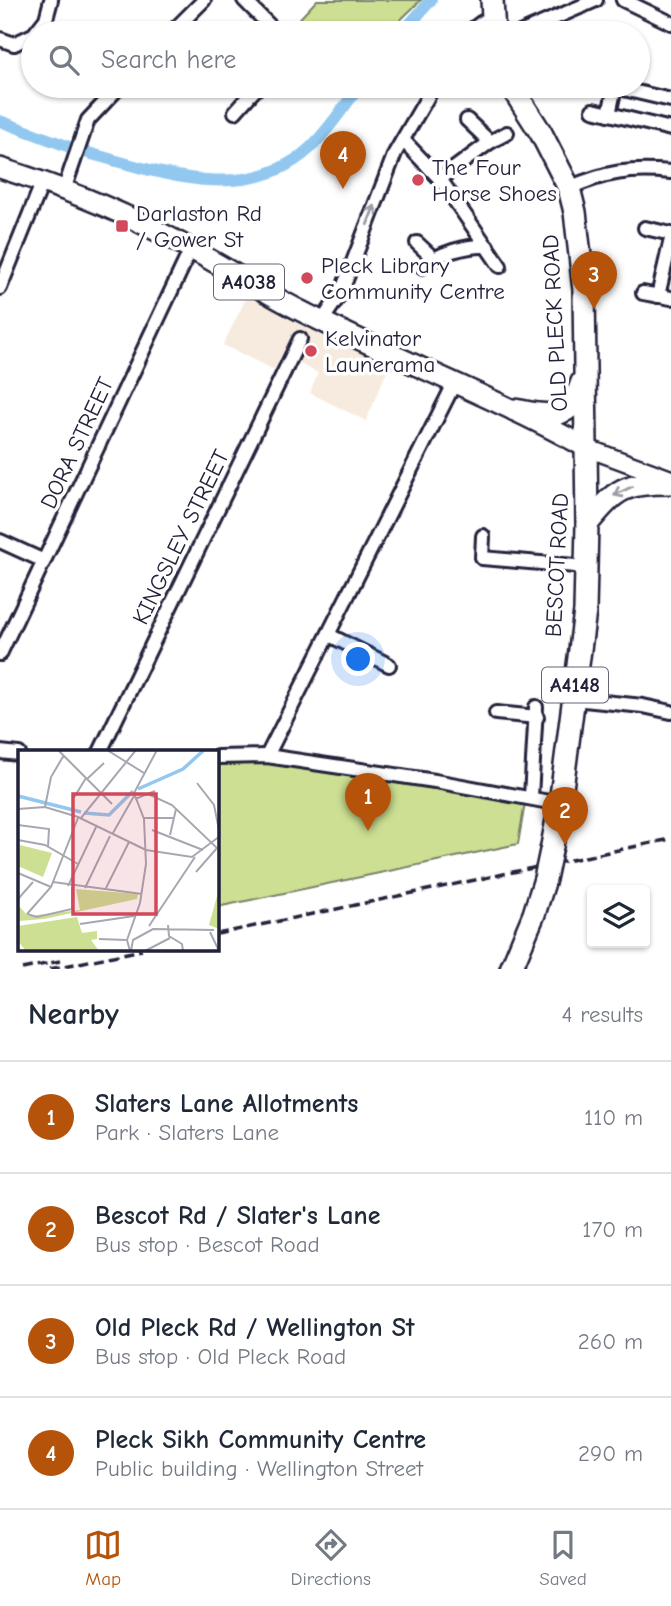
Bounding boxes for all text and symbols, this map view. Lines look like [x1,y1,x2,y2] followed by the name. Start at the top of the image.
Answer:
[21,21,650,98] search box
[45,41,83,79] icon: search
[101,45,236,75] text: Search here
[320,131,366,189] pin: 4
[432,154,557,207] place label: The Four Horse Shoes
[410,172,426,188] marker: The Four Horse Shoes
[136,200,262,253] place label: Darlaston Rd / Gower St
[365,205,378,227] one-way arrow
[114,218,130,234] marker: Darlaston Rd / Gower St
[537,234,573,412] street label: OLD PLECK ROAD
[571,251,617,309] pin: 3
[321,252,505,305] place label: Pleck Library Community Centre
[214,264,284,300] road number: A4038
[299,270,315,286] marker: Pleck Library Community Centre
[325,325,435,378] place label: Kelvinator Launerama
[303,343,319,359] marker: Kelvinator Launerama
[35,373,119,513] street label: DORA STREET
[127,445,235,629] street label: KINGSLEY STREET
[613,484,634,498] one-way arrow
[540,492,574,638] street label: BESCOT ROAD
[341,642,375,676] your location
[542,668,608,702] road number: A4148
[18,750,219,951] inset map
[345,773,391,831] pin: 1
[542,787,588,845] pin: 2
[587,885,650,948] map controls
[587,885,650,948] button: layers
[28,997,119,1032] text: Nearby
[561,1001,643,1028] text: 4 results
[95,1089,358,1119] text: Slaters Lane Allotments
[46,1104,56,1131] text: 1
[584,1104,643,1131] text: 110 m
[95,1119,279,1146] text: Park · Slaters Lane
[95,1201,380,1231] text: Bescot Rd / Slater's Lane
[45,1216,57,1243] text: 2
[582,1216,643,1243] text: 170 m
[95,1231,320,1258] text: Bus stop · Bescot Road
[95,1313,415,1343] text: Old Pleck Rd / Wellington St
[45,1328,57,1355] text: 3
[578,1328,643,1355] text: 260 m
[95,1343,346,1370] text: Bus stop · Old Pleck Road
[95,1425,426,1455] text: Pleck Sikh Community Centre
[46,1440,56,1467] text: 4
[578,1440,643,1467] text: 290 m
[95,1455,423,1482] text: Public building · Wellington Street
[84,1526,122,1590] tab: Map
[291,1526,371,1590] tab: Directions
[539,1526,587,1590] tab: Saved

